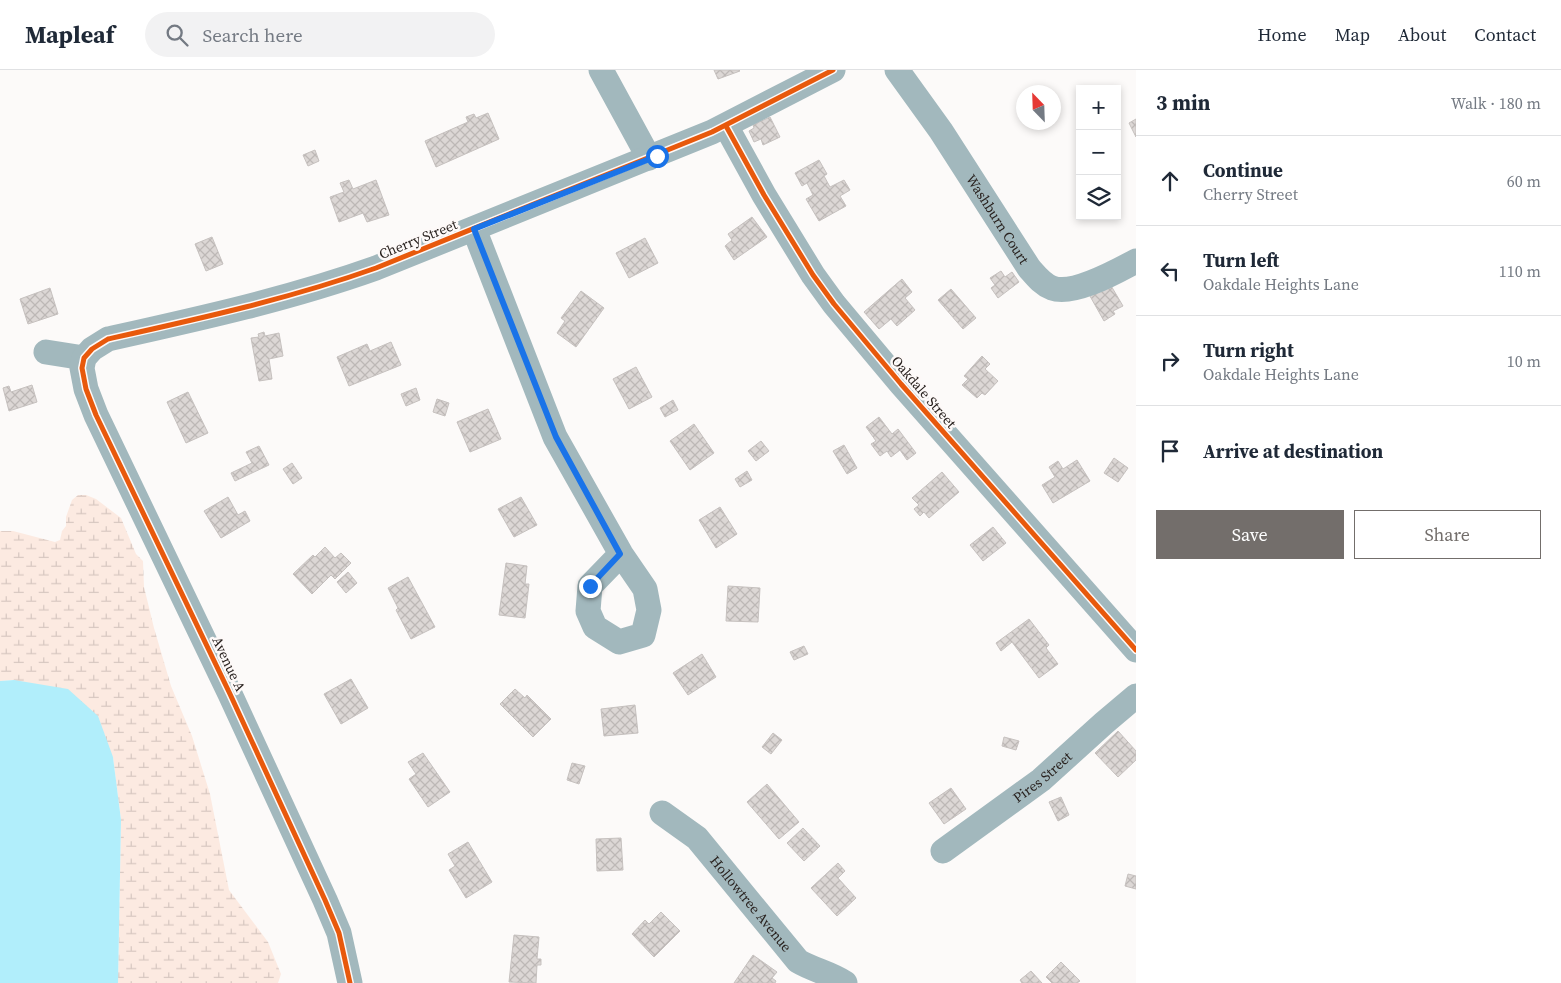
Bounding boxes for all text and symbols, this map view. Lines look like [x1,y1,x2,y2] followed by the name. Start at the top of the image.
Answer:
[145,12,495,57] search box
[25,18,115,51] text: Mapleaf
[163,21,191,49] icon: search
[203,22,303,48] text: Search here
[1258,22,1307,47] text: Home
[1335,22,1370,47] text: Map
[1398,22,1446,47] text: About
[1474,22,1536,47] text: Contact
[1016,85,1061,130] north arrow
[1076,85,1121,220] map controls
[1076,85,1121,130] button: +
[1156,88,1211,117] text: 3 min
[1451,92,1541,114] text: Walk · 180 m
[1076,130,1121,175] button: −
[646,145,669,168] route start
[1203,157,1283,183] text: Continue
[1156,167,1184,195] icon: ahead
[961,170,1034,268] street label: Washburn Court
[1507,170,1541,192] text: 60 m
[1076,175,1121,220] button: layers
[1203,183,1298,205] text: Cherry Street
[376,214,461,264] street label: Cherry Street
[1203,247,1279,273] text: Turn left
[1156,257,1184,285] icon: left
[1499,260,1541,282] text: 110 m
[1203,273,1359,295] text: Oakdale Heights Lane
[1203,337,1294,363] text: Turn right
[1156,347,1184,375] icon: right
[1507,350,1541,372] text: 10 m
[887,351,961,433] street label: Oakdale Street
[1203,363,1359,385] text: Oakdale Heights Lane
[1156,437,1184,465] icon: arrive
[1203,438,1383,464] text: Arrive at destination
[1156,510,1344,559] button: Save
[1354,510,1541,559] button: Share
[579,575,602,598] route end
[208,633,251,695] street label: Avenue A
[1009,746,1077,807] street label: Pires Street
[705,851,796,956] street label: Hollowtree Avenue

